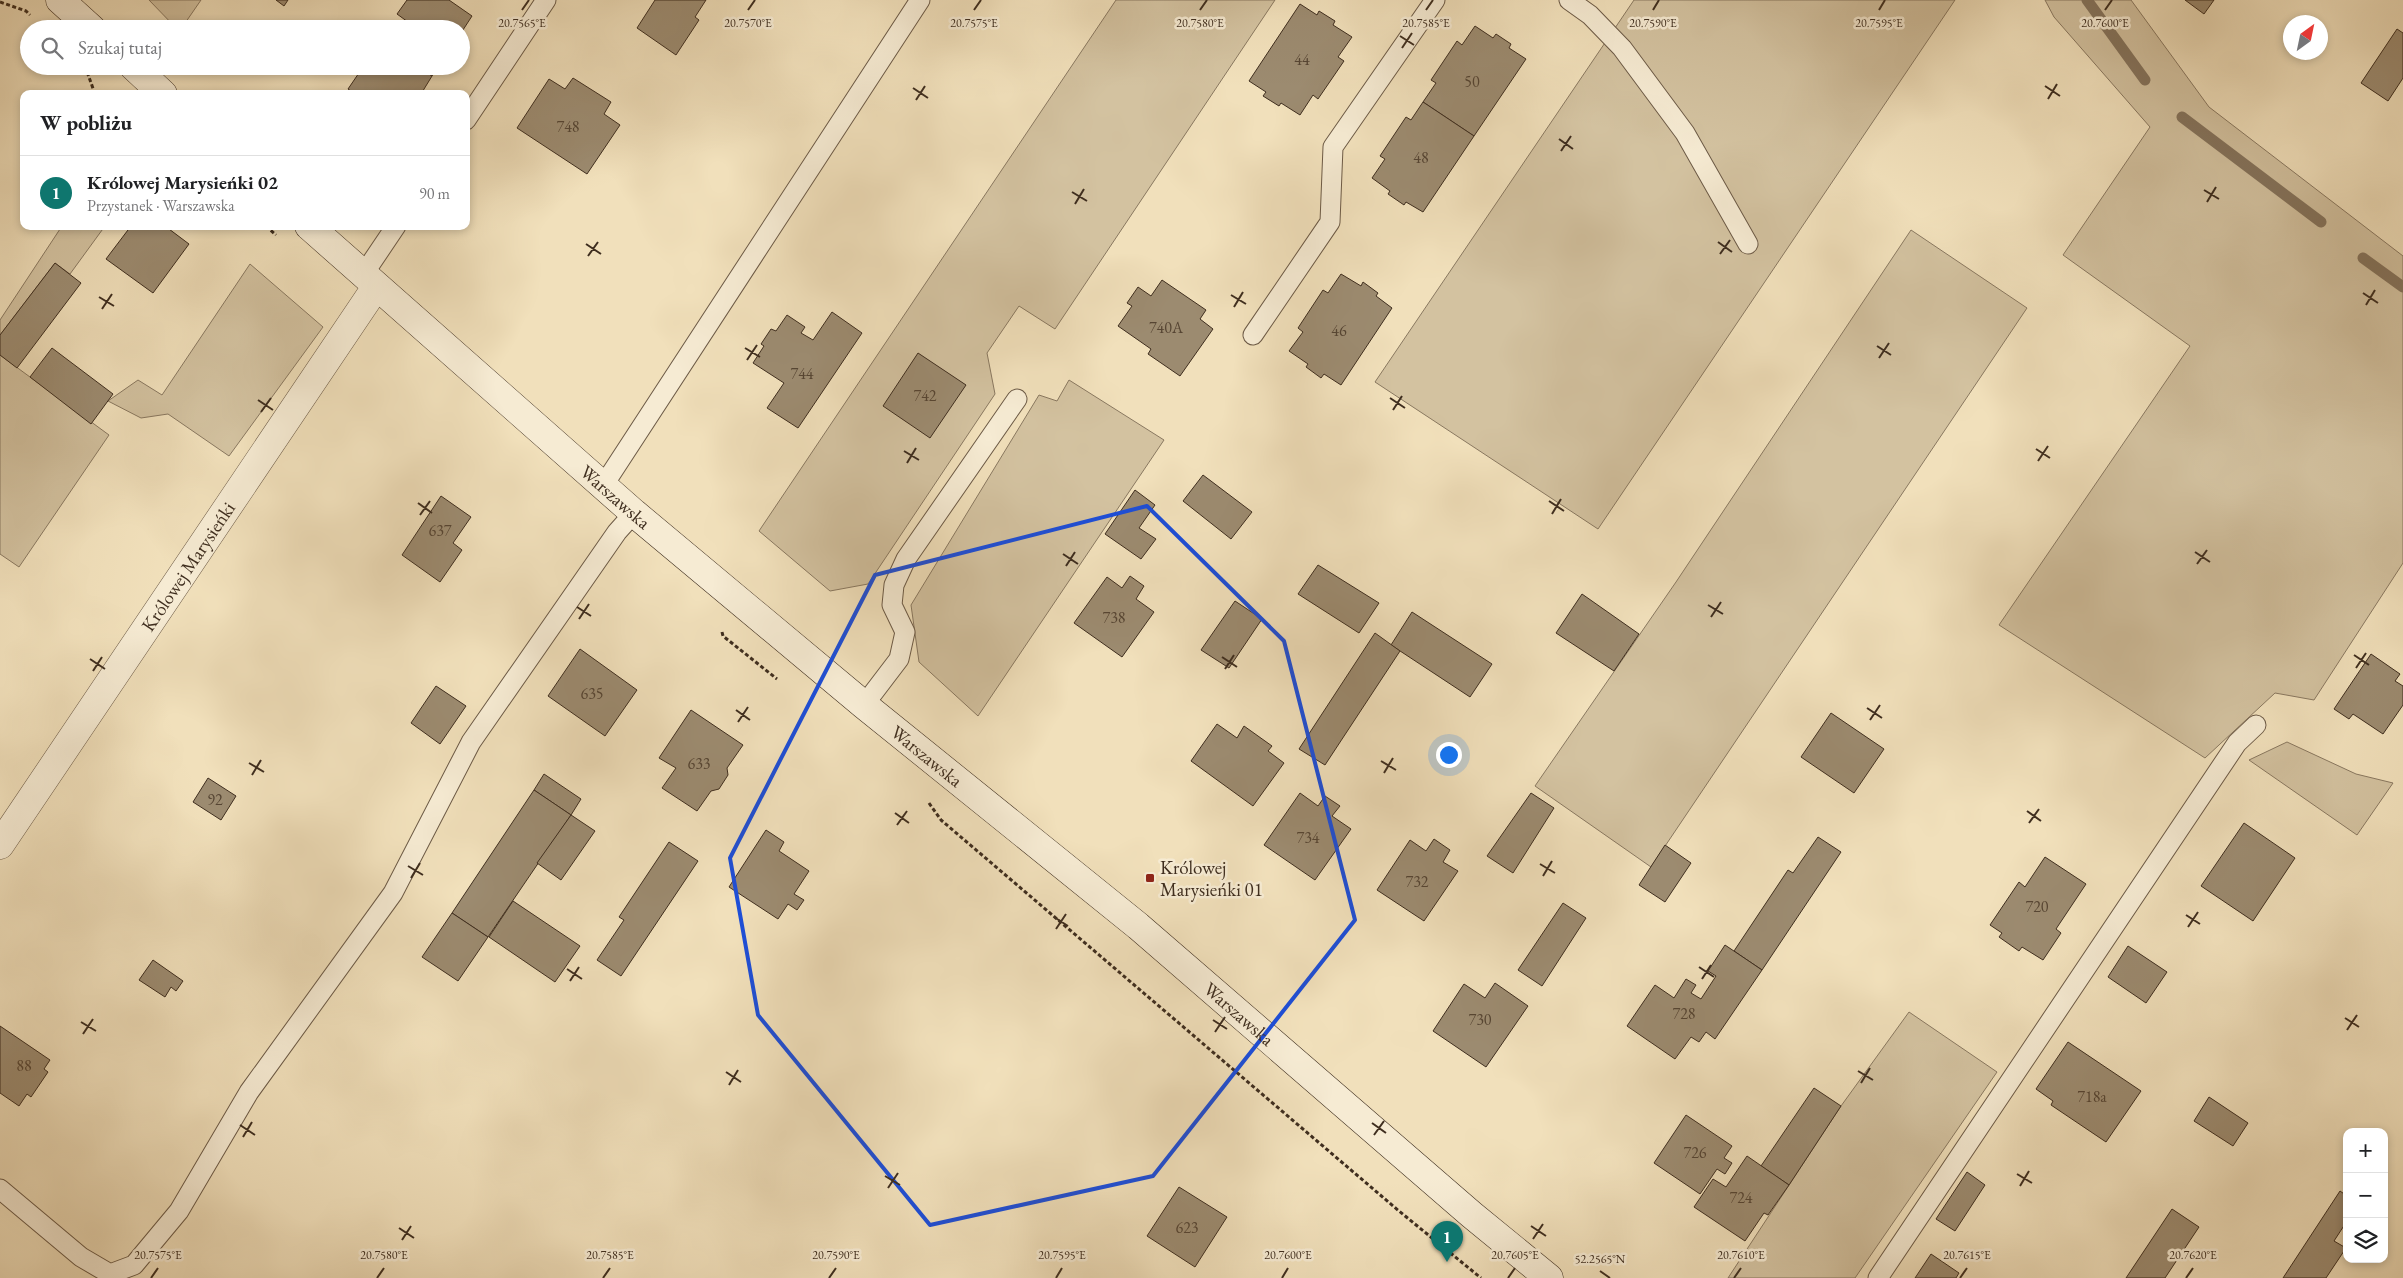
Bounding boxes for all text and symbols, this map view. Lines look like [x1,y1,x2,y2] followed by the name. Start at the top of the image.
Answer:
[498,15,546,31] text: 20.7565°E
[724,15,772,31] text: 20.7570°E
[950,15,998,31] text: 20.7575°E
[1176,15,1224,31] text: 20.7580°E
[1402,15,1450,31] text: 20.7585°E
[1629,15,1677,31] text: 20.7590°E
[1855,15,1903,31] text: 20.7595°E
[2081,15,2129,31] text: 20.7600°E
[2283,15,2328,60] north arrow
[20,20,470,75] search box
[38,34,66,62] icon: search
[78,35,162,60] text: Szukaj tutaj
[1294,49,1310,70] house number: 44
[1464,71,1480,92] house number: 50
[40,109,132,136] text: W pobliżu
[556,116,580,137] house number: 748
[1413,147,1429,168] house number: 48
[87,170,278,195] text: Królowej Marysieńki 02
[52,183,60,204] text: 1
[419,183,450,204] text: 90 m
[87,195,235,216] text: Przystanek · Warszawska
[1149,317,1184,338] house number: 740A
[1331,320,1347,341] house number: 46
[790,363,814,384] house number: 744
[913,385,937,406] house number: 742
[575,459,656,535] street label: Warszawska
[136,497,241,636] street label: Królowej Marysieńki
[428,520,452,541] house number: 637
[1102,607,1126,628] house number: 738
[580,683,604,704] house number: 635
[885,720,968,793] street label: Warszawska
[1436,742,1462,768] your location
[687,753,711,774] house number: 633
[207,789,223,810] house number: 92
[1296,827,1320,848] house number: 734
[1160,855,1263,902] place label: Królowej Marysieńki 01
[1405,871,1429,892] house number: 732
[1144,872,1156,884] marker: Królowej Marysieńki 01
[2025,896,2049,917] house number: 720
[1198,976,1280,1052] street label: Warszawska
[1672,1003,1696,1024] house number: 728
[1468,1009,1492,1030] house number: 730
[16,1055,32,1076] house number: 88
[2077,1086,2107,1107] house number: 718a
[2343,1128,2388,1263] map controls
[2343,1128,2388,1173] button: +
[1683,1142,1707,1163] house number: 726
[2343,1173,2388,1218] button: −
[1729,1187,1753,1208] house number: 724
[1175,1217,1199,1238] house number: 623
[2343,1218,2388,1263] button: layers
[1431,1221,1463,1262] pin: 1
[134,1247,182,1263] text: 20.7575°E
[360,1247,408,1263] text: 20.7580°E
[586,1247,634,1263] text: 20.7585°E
[812,1247,860,1263] text: 20.7590°E
[1038,1247,1086,1263] text: 20.7595°E
[1264,1247,1312,1263] text: 20.7600°E
[1491,1247,1539,1263] text: 20.7605°E
[1717,1247,1765,1263] text: 20.7610°E
[1943,1247,1991,1263] text: 20.7615°E
[2169,1247,2217,1263] text: 20.7620°E
[1575,1251,1626,1267] text: 52.2565°N

